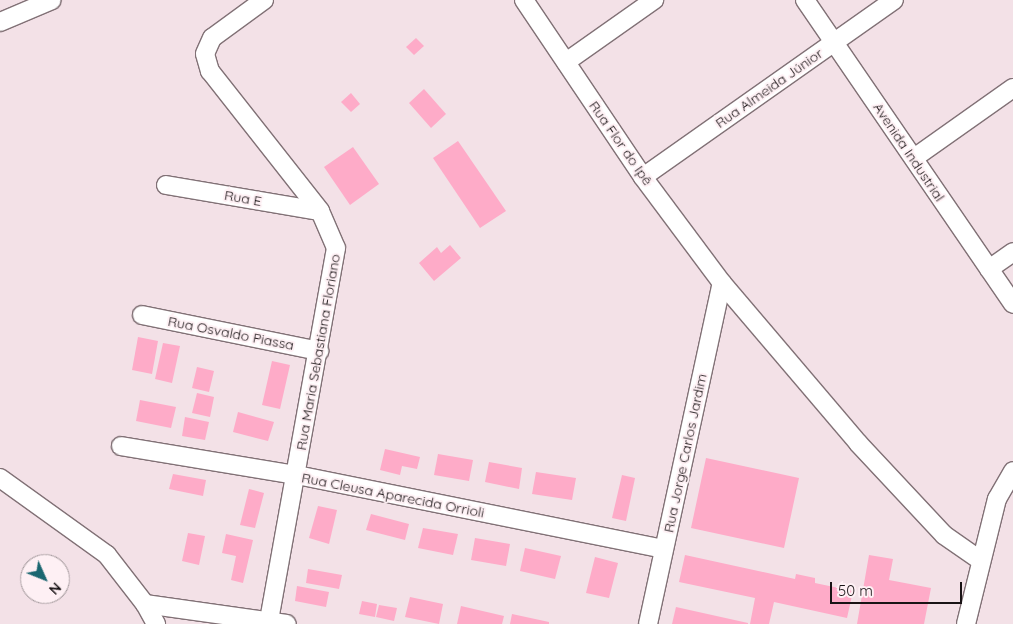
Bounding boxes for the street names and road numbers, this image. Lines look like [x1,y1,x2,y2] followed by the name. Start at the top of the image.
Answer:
[712,45,826,131] street label: Rua Almeida Júnior
[586,98,656,188] street label: Rua Flor do Ipê
[870,99,948,205] street label: Avenida Industrial
[223,186,263,210] street label: Rua E
[292,253,344,451] street label: Rua Maria Sebastiana Floriano
[167,313,295,353] street label: Rua Osvaldo Piassa
[660,372,710,534] street label: Rua Jorge Carlos Jardim
[300,469,486,521] street label: Rua Cleusa Aparecida Orrioli

